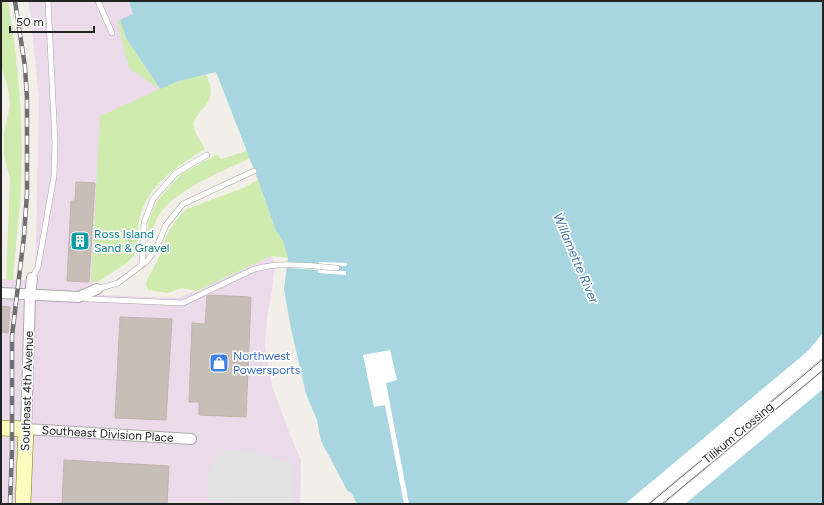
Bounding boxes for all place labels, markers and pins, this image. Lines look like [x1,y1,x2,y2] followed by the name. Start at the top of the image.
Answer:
[94,227,169,255] place label: Ross Island Sand & Gravel
[69,230,91,252] building icon: Ross Island Sand & Gravel
[233,349,301,377] place label: Northwest Powersports
[208,352,230,374] shop icon: Northwest Powersports

